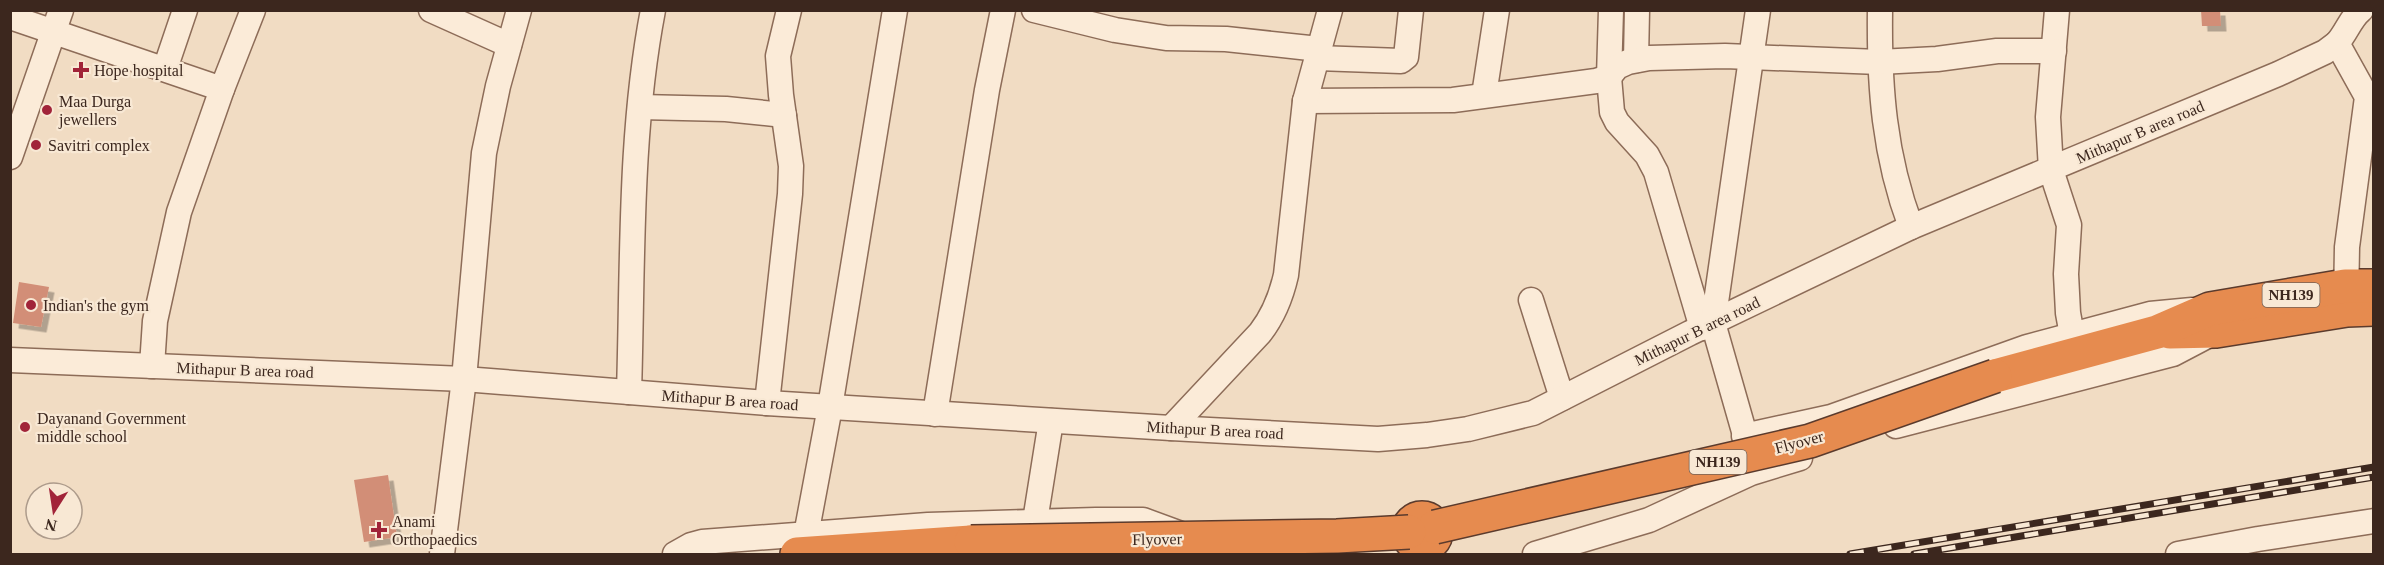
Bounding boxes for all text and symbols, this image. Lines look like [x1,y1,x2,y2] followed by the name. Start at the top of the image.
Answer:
[72,61,90,79] marker: Hope hospital
[94,62,184,80] place label: Hope hospital
[58,93,131,129] place label: Maa Durga jewellers
[2073,97,2207,168] street label: Mithapur B area road
[40,103,54,117] marker: Maa Durga jewellers
[48,137,150,155] place label: Savitri complex
[29,138,43,152] marker: Savitri complex
[2262,283,2320,307] road number: NH139
[1632,293,1763,370] street label: Mithapur B area road
[43,297,150,315] place label: Indian's the gym
[24,298,38,312] marker: Indian's the gym
[176,359,314,382] street label: Mithapur B area road
[661,387,799,414] street label: Mithapur B area road
[37,410,186,445] place label: Dayanand Government middle school
[1146,418,1284,443] street label: Mithapur B area road
[18,420,32,434] marker: Dayanand Government middle school
[1773,427,1826,458] street label: Flyover
[1690,450,1746,474] road number: NH139
[24,481,84,541] north arrow
[392,513,477,549] place label: Anami Orthopaedics
[43,516,58,535] text: N
[370,521,388,539] marker: Anami Orthopaedics
[1132,530,1183,549] street label: Flyover

